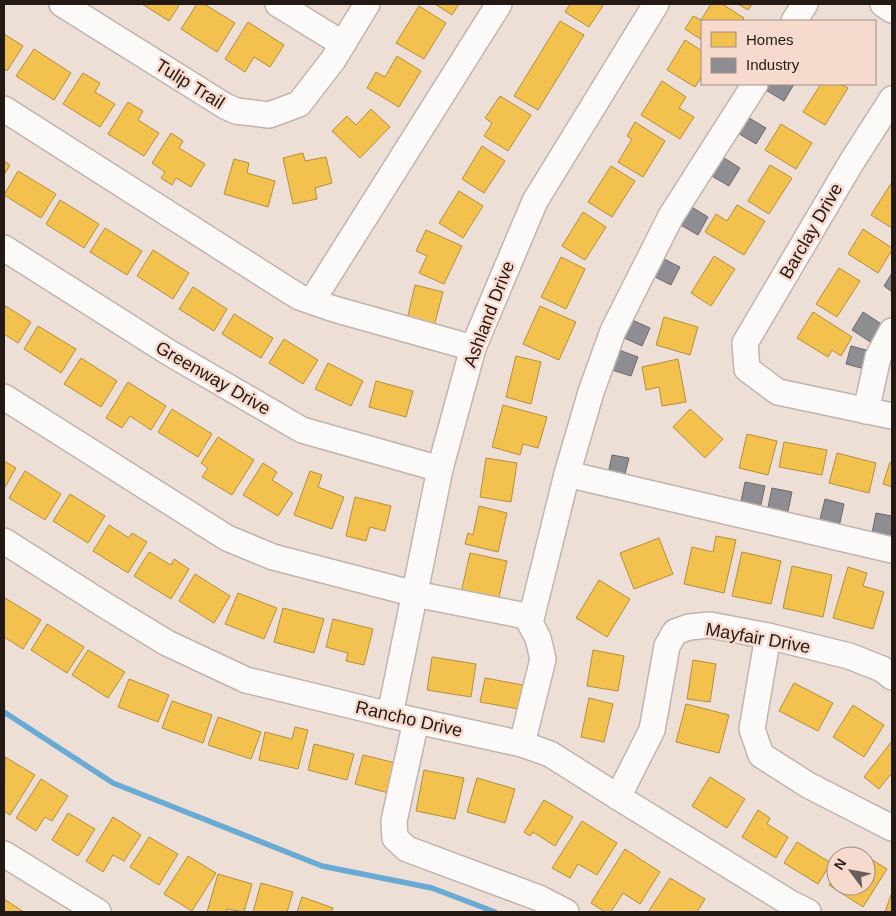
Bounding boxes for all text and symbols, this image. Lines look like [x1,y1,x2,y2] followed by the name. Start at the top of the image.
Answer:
[701,20,876,85] legend
[746,31,794,48] text: Homes
[152,55,228,113] street label: Tulip Trail
[746,56,800,73] text: Industry
[776,180,846,282] street label: Barclay Drive
[460,258,518,370] street label: Ashland Drive
[152,337,274,419] street label: Greenway Drive
[704,619,812,657] street label: Mayfair Drive
[354,697,464,741] street label: Rancho Drive
[826,846,876,896] north arrow
[831,856,849,873] text: N

